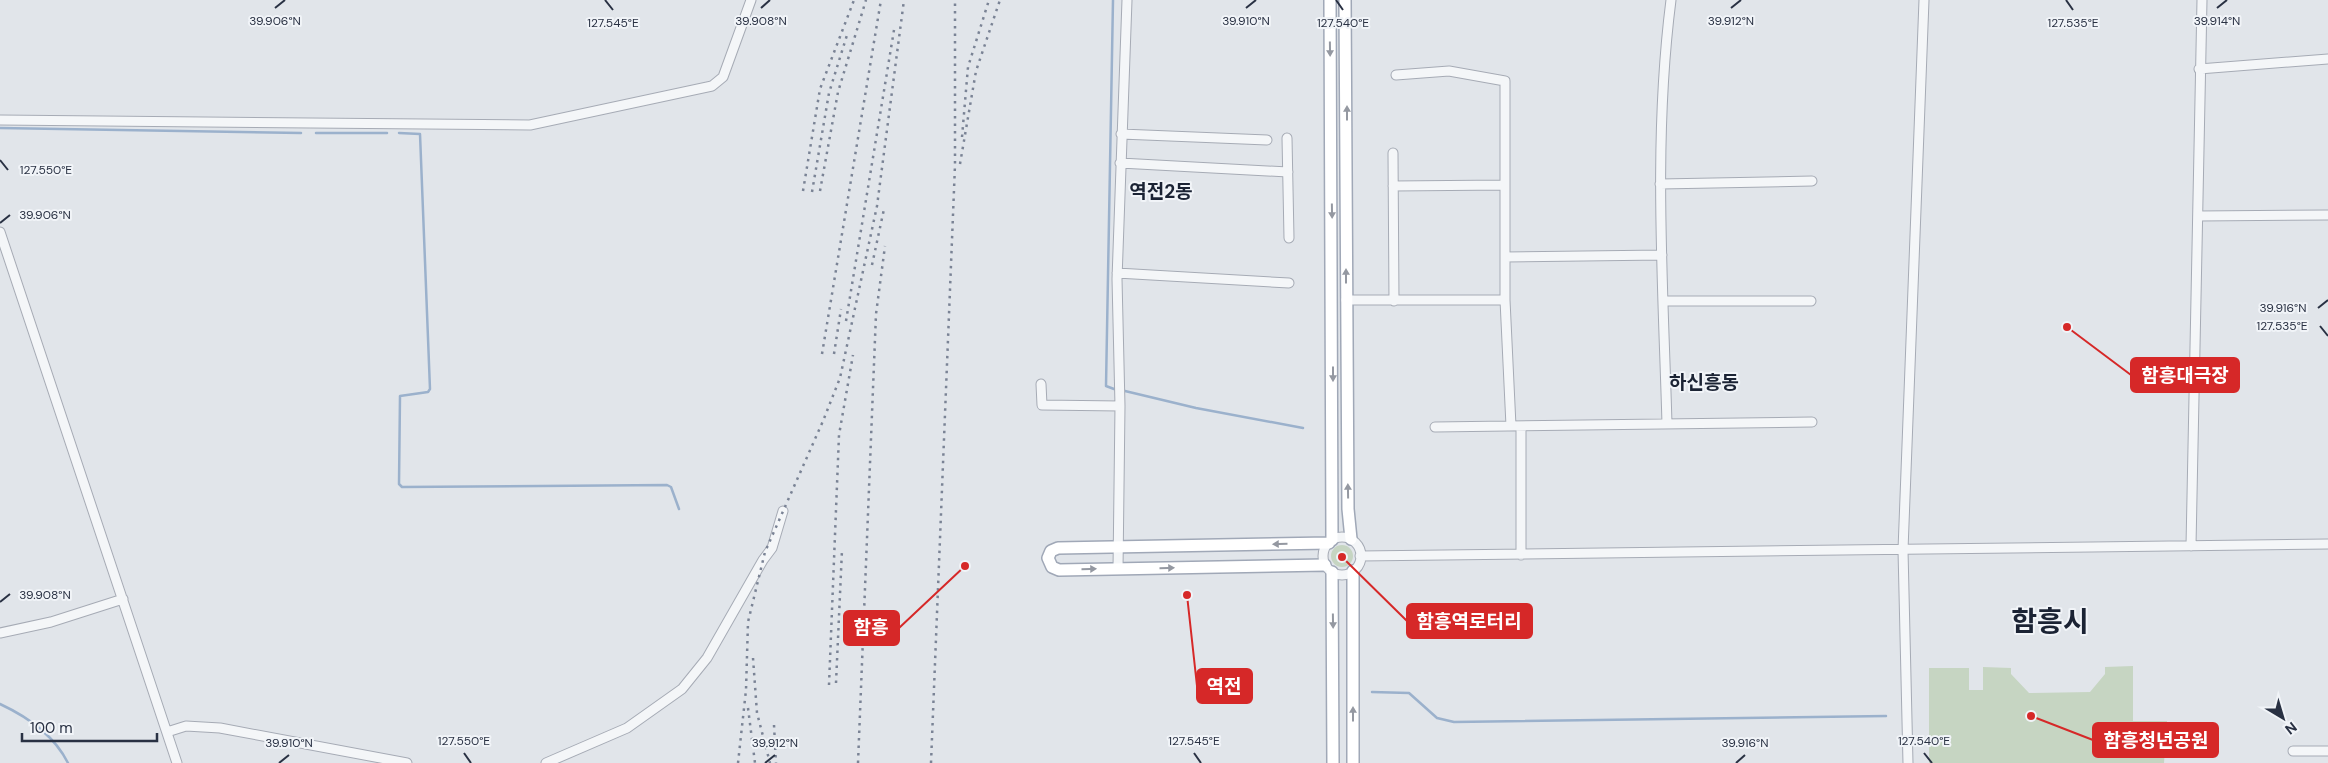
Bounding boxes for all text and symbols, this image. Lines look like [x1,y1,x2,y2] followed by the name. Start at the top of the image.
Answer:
[249,13,301,29] text: 39.906°N
[735,13,787,29] text: 39.908°N
[1222,13,1270,29] text: 39.910°N
[1708,13,1754,29] text: 39.912°N
[2194,13,2240,29] text: 39.914°N
[587,15,639,31] text: 127.545°E
[1317,15,1369,31] text: 127.540°E
[2047,15,2099,31] text: 127.535°E
[1327,41,1335,57] one-way arrow
[1343,105,1351,121] one-way arrow
[20,162,72,178] text: 127.550°E
[1129,179,1193,204] district label: 역전2동
[1328,203,1336,219] one-way arrow
[19,207,71,223] text: 39.906°N
[1342,267,1350,283] one-way arrow
[2260,300,2306,316] text: 39.916°N
[2256,318,2308,334] text: 127.535°E
[2131,358,2239,392] callout: 함흥대극장
[2141,363,2229,388] text: 함흥대극장
[1329,366,1337,382] one-way arrow
[1669,370,1739,395] district label: 하신흥동
[1344,482,1352,498] one-way arrow
[1272,540,1288,548] one-way arrow
[1159,563,1175,571] one-way arrow
[1081,565,1097,573] one-way arrow
[19,587,71,603] text: 39.908°N
[2011,603,2089,640] district label: 함흥시
[1407,604,1532,638] callout: 함흥역로터리
[1417,609,1521,634] text: 함흥역로터리
[844,611,899,645] callout: 함흥
[1329,613,1337,629] one-way arrow
[854,615,888,640] text: 함흥
[1197,669,1252,703] callout: 역전
[1207,674,1241,699] text: 역전
[2258,693,2308,743] north arrow
[1349,706,1357,722] one-way arrow
[22,710,158,742] scale bar
[30,718,73,738] text: 100 m
[2281,718,2301,738] text: N
[2093,723,2218,757] callout: 함흥청년공원
[2104,728,2208,753] text: 함흥청년공원
[438,733,490,749] text: 127.550°E
[1168,733,1220,749] text: 127.545°E
[1898,733,1950,749] text: 127.540°E
[265,735,313,751] text: 39.910°N
[752,735,798,751] text: 39.912°N
[1722,735,1768,751] text: 39.916°N

